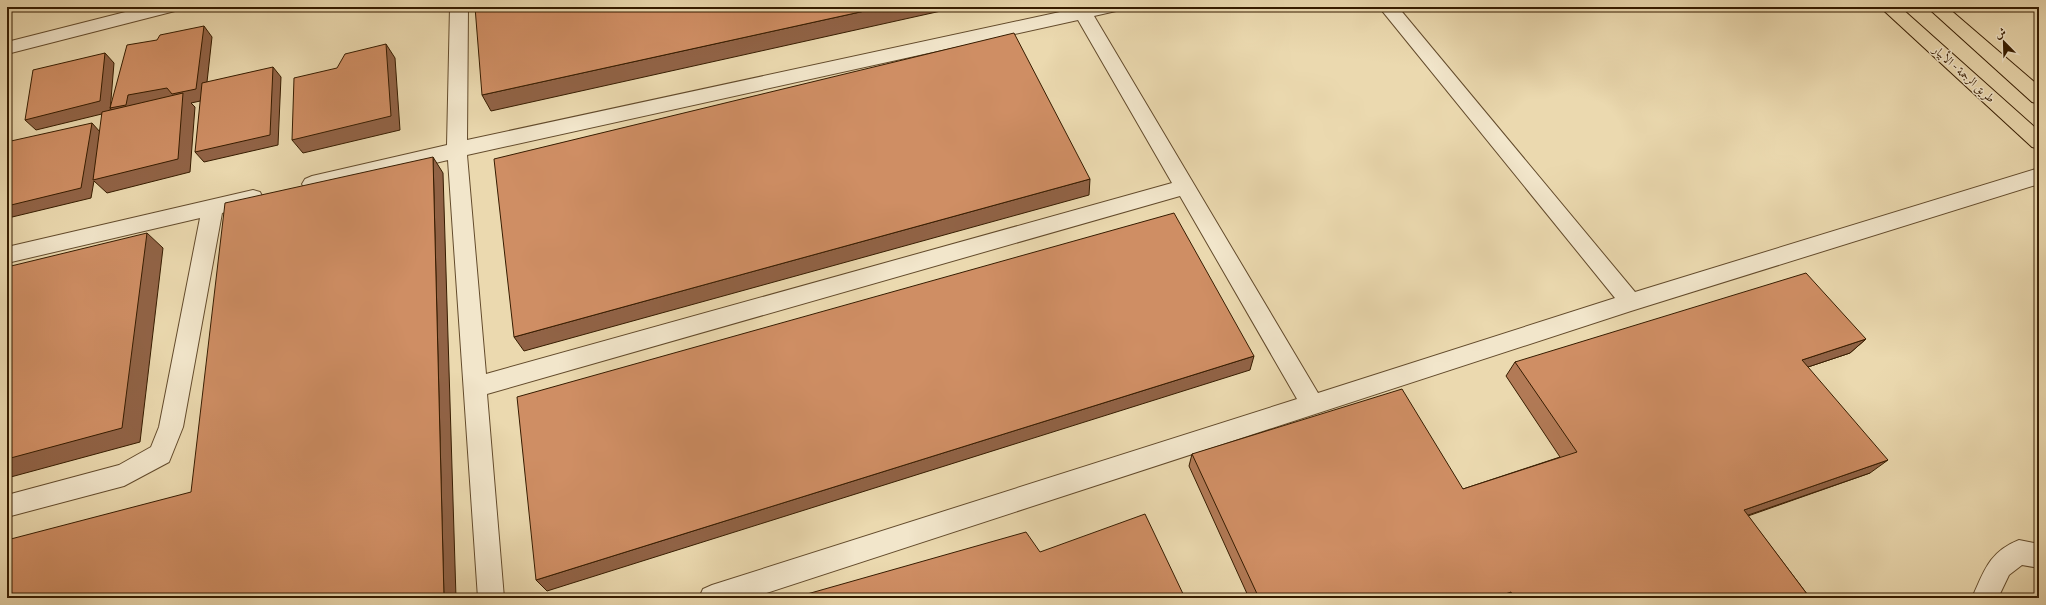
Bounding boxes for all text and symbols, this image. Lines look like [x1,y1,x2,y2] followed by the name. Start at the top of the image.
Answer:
[1984,22,2024,62] north arrow
[1993,25,2009,43] text: ش
[1928,40,1999,107] street label: طريق الرجمة - الأبيار

